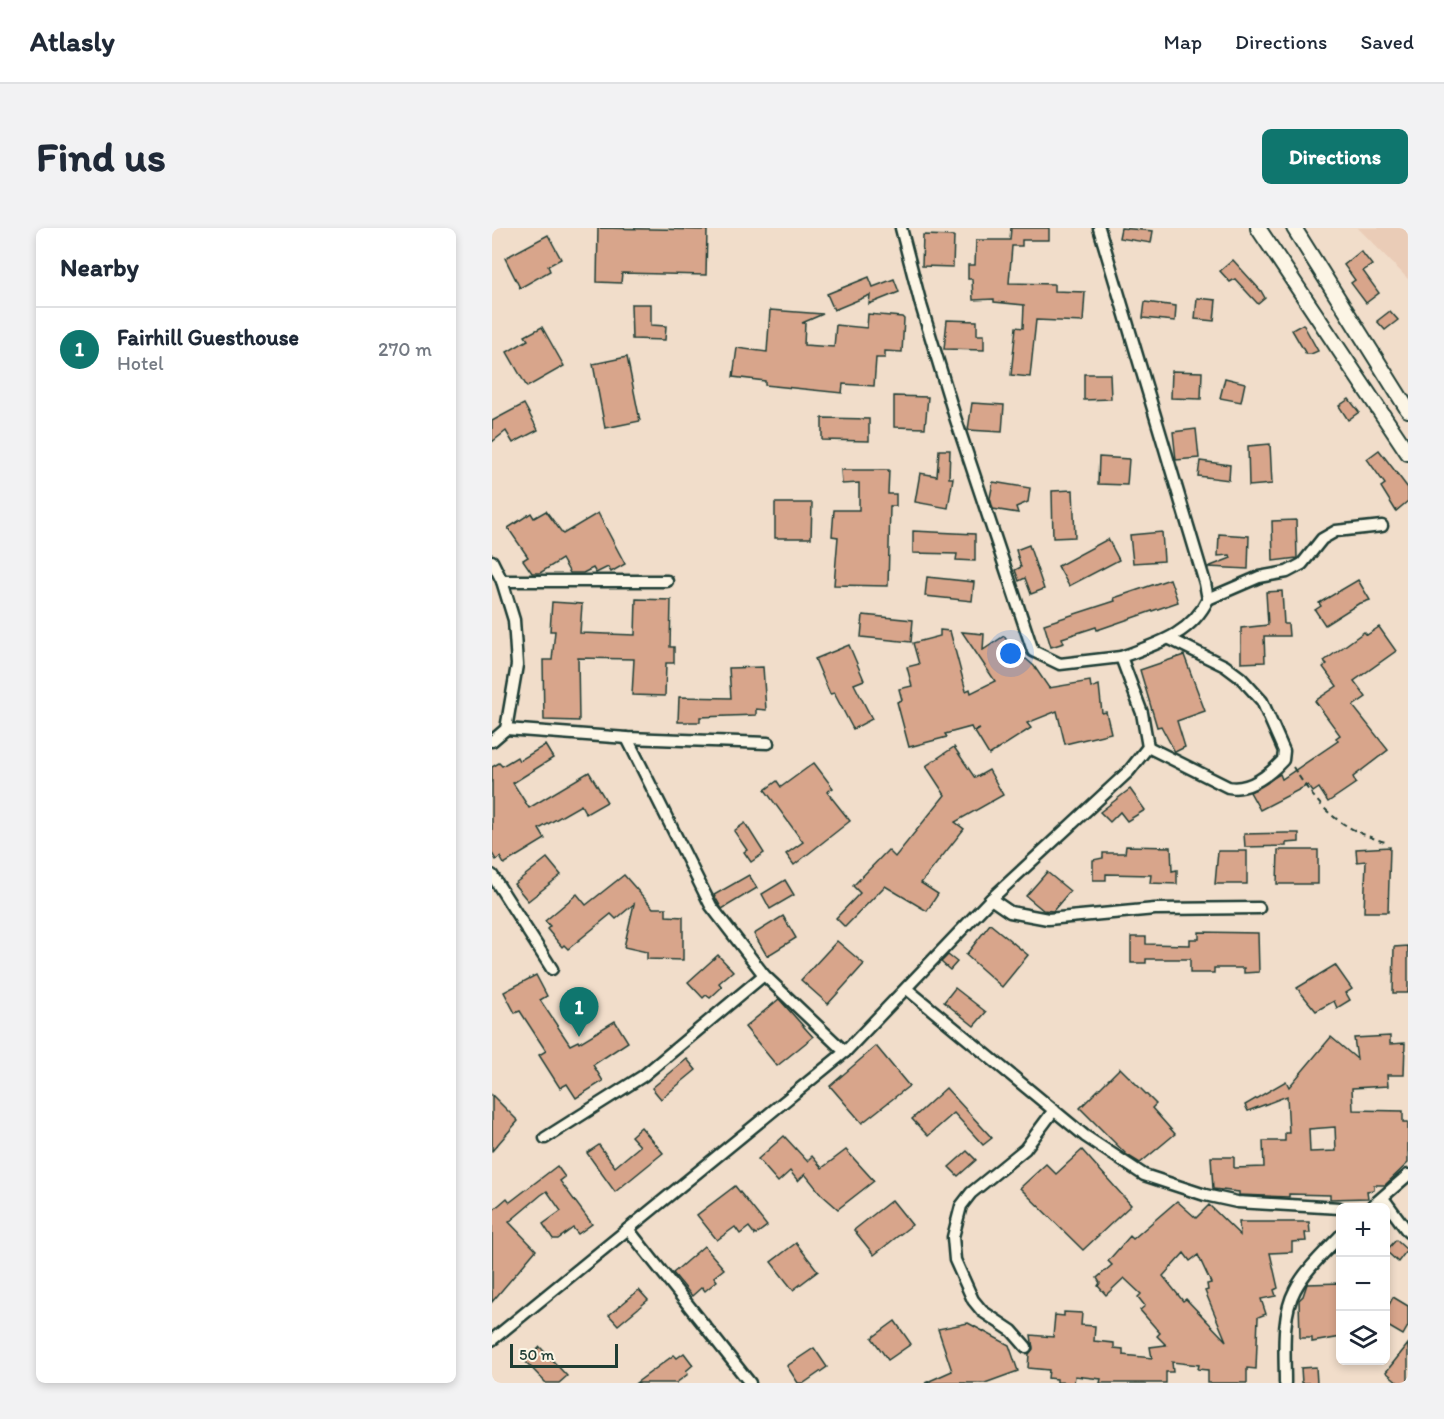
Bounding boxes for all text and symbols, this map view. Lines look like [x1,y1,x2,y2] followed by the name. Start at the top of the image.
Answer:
[30,24,115,58] text: Atlasly
[1164,29,1202,54] text: Map
[1235,29,1327,54] text: Directions
[1360,29,1414,54] text: Saved
[1262,129,1408,184] button: Directions
[36,131,166,182] text: Find us
[60,251,139,283] text: Nearby
[117,324,299,351] text: Fairhill Guesthouse
[75,337,84,361] text: 1
[378,337,432,361] text: 270 m
[117,351,164,375] text: Hotel
[996,639,1025,668] your location
[560,988,598,1037] pin: 1
[1336,1203,1390,1365] map controls
[1336,1203,1390,1257] button: +
[1336,1257,1390,1311] button: −
[1336,1311,1390,1365] button: layers
[510,1341,618,1368] scale bar
[519,1345,554,1364] text: 50 m

